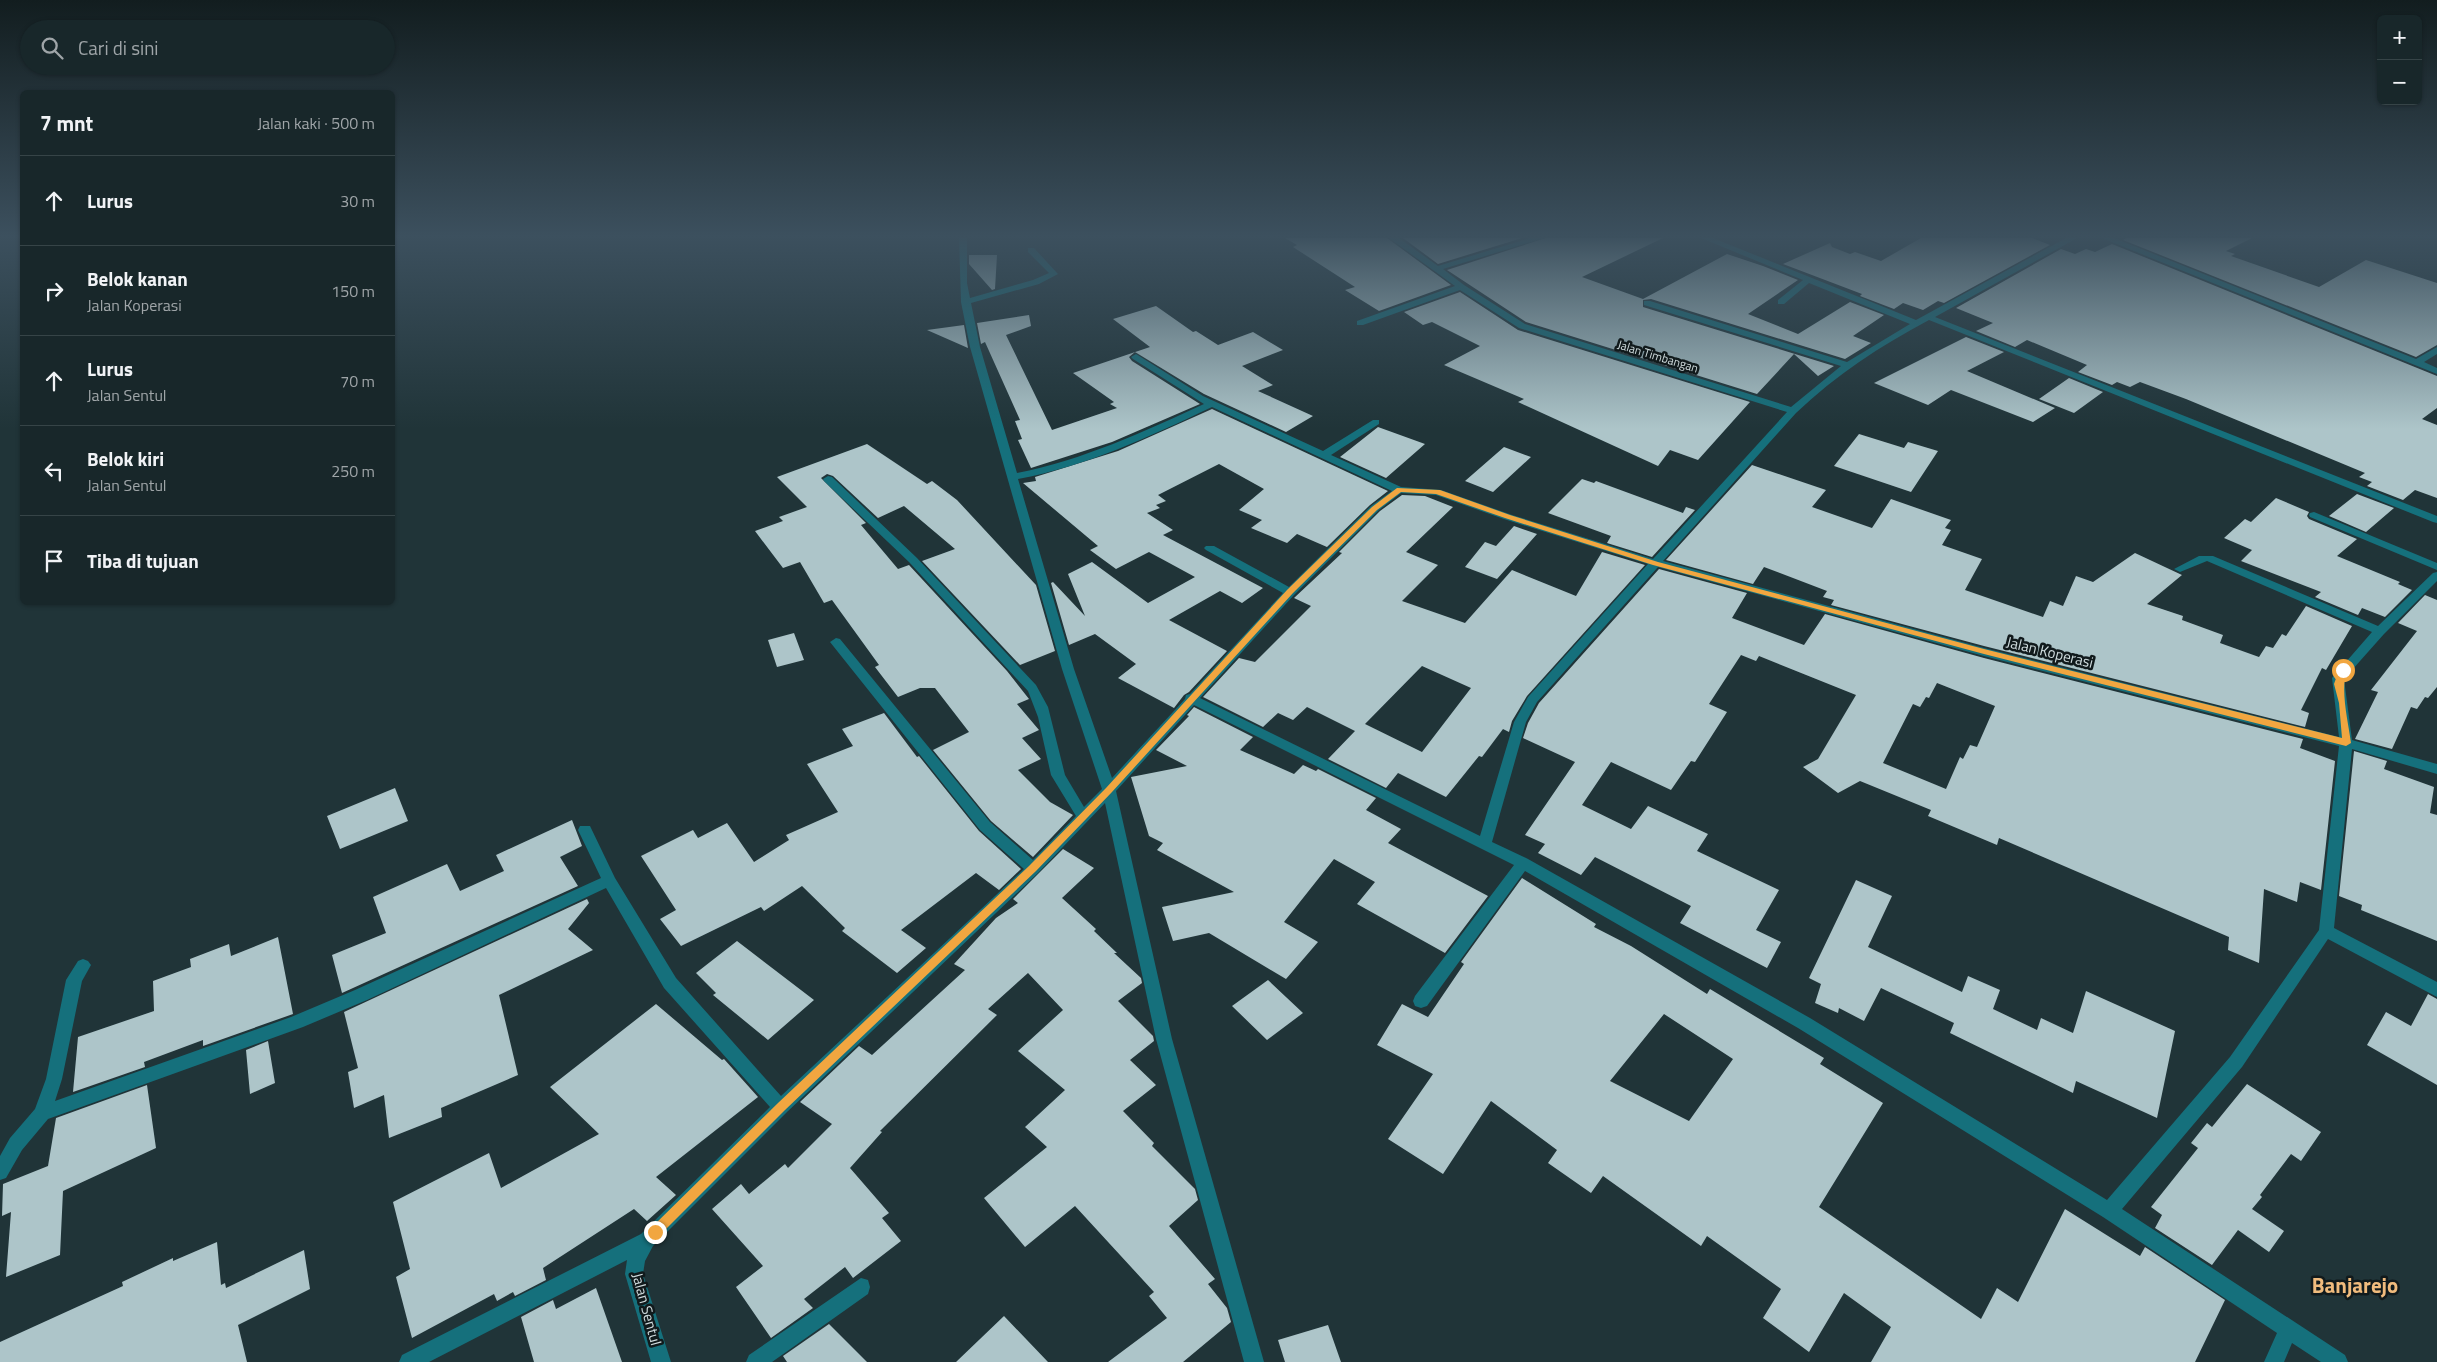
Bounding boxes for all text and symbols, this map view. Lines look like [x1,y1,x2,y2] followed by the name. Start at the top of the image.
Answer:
[2377,15,2422,105] map controls
[2377,15,2422,60] button: +
[20,20,395,75] search box
[78,33,159,62] text: Cari di sini
[38,34,66,62] icon: search
[2377,60,2422,105] button: −
[40,107,93,139] text: 7 mnt
[257,111,375,135] text: Jalan kaki · 500 m
[87,186,133,215] text: Lurus
[40,187,68,215] icon: ahead
[340,189,375,213] text: 30 m
[87,264,188,293] text: Belok kanan
[40,277,68,305] icon: right
[331,279,375,303] text: 150 m
[87,293,182,317] text: Jalan Koperasi
[1615,335,1701,377] street label: Jalan Timbangan
[87,354,133,383] text: Lurus
[40,367,68,395] icon: ahead
[340,369,375,393] text: 70 m
[87,383,167,407] text: Jalan Sentul
[87,444,164,473] text: Belok kiri
[40,457,68,485] icon: left
[331,459,375,483] text: 250 m
[87,473,167,497] text: Jalan Sentul
[87,546,199,575] text: Tiba di tujuan
[40,547,68,575] icon: arrive
[2004,630,2096,674] street label: Jalan Koperasi
[2332,659,2355,682] route start
[644,1221,667,1244] route end
[2312,1269,2398,1301] district label: Banjarejo
[626,1270,668,1348] street label: Jalan Sentul

